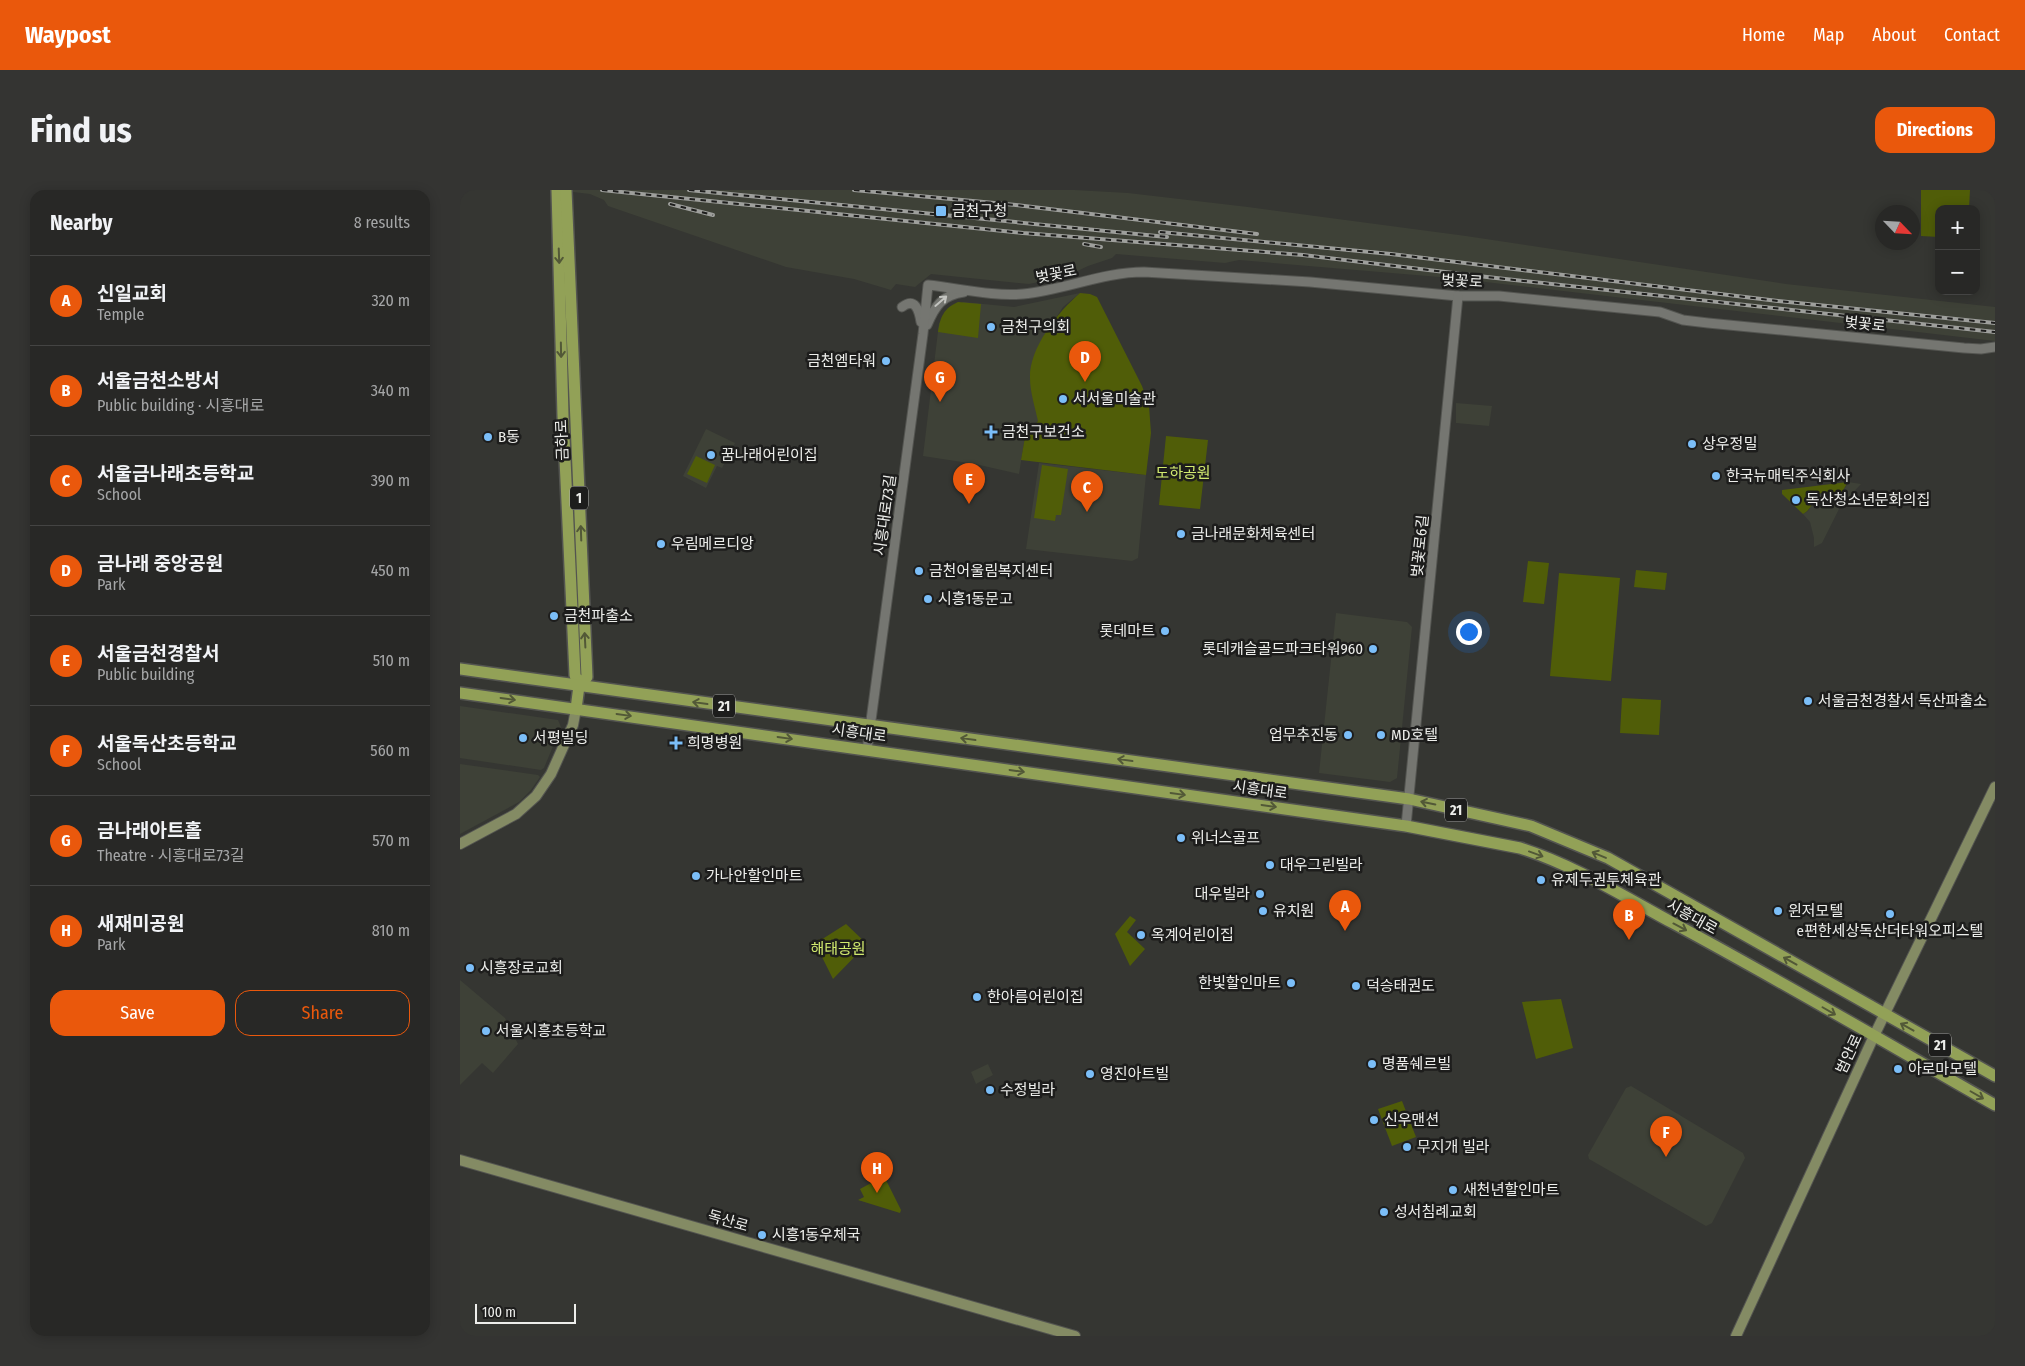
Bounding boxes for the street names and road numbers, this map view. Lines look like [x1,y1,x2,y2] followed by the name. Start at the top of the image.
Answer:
[1034,261,1078,287] street label: 벚꽃로
[1441,271,1483,291] street label: 벚꽃로
[1843,313,1887,335] street label: 벚꽃로
[552,419,572,461] street label: 금하로
[870,473,900,557] street label: 시흥대로73길
[570,486,588,510] road number: 1
[1408,514,1432,578] street label: 벚꽃로6길
[713,694,735,718] road number: 21
[830,720,888,746] street label: 시흥대로
[1231,777,1289,803] street label: 시흥대로
[1445,798,1467,822] road number: 21
[1663,896,1721,938] street label: 시흥대로
[1832,1031,1866,1077] street label: 범안로
[1929,1034,1951,1056] road number: 21
[706,1207,750,1235] street label: 독산로

